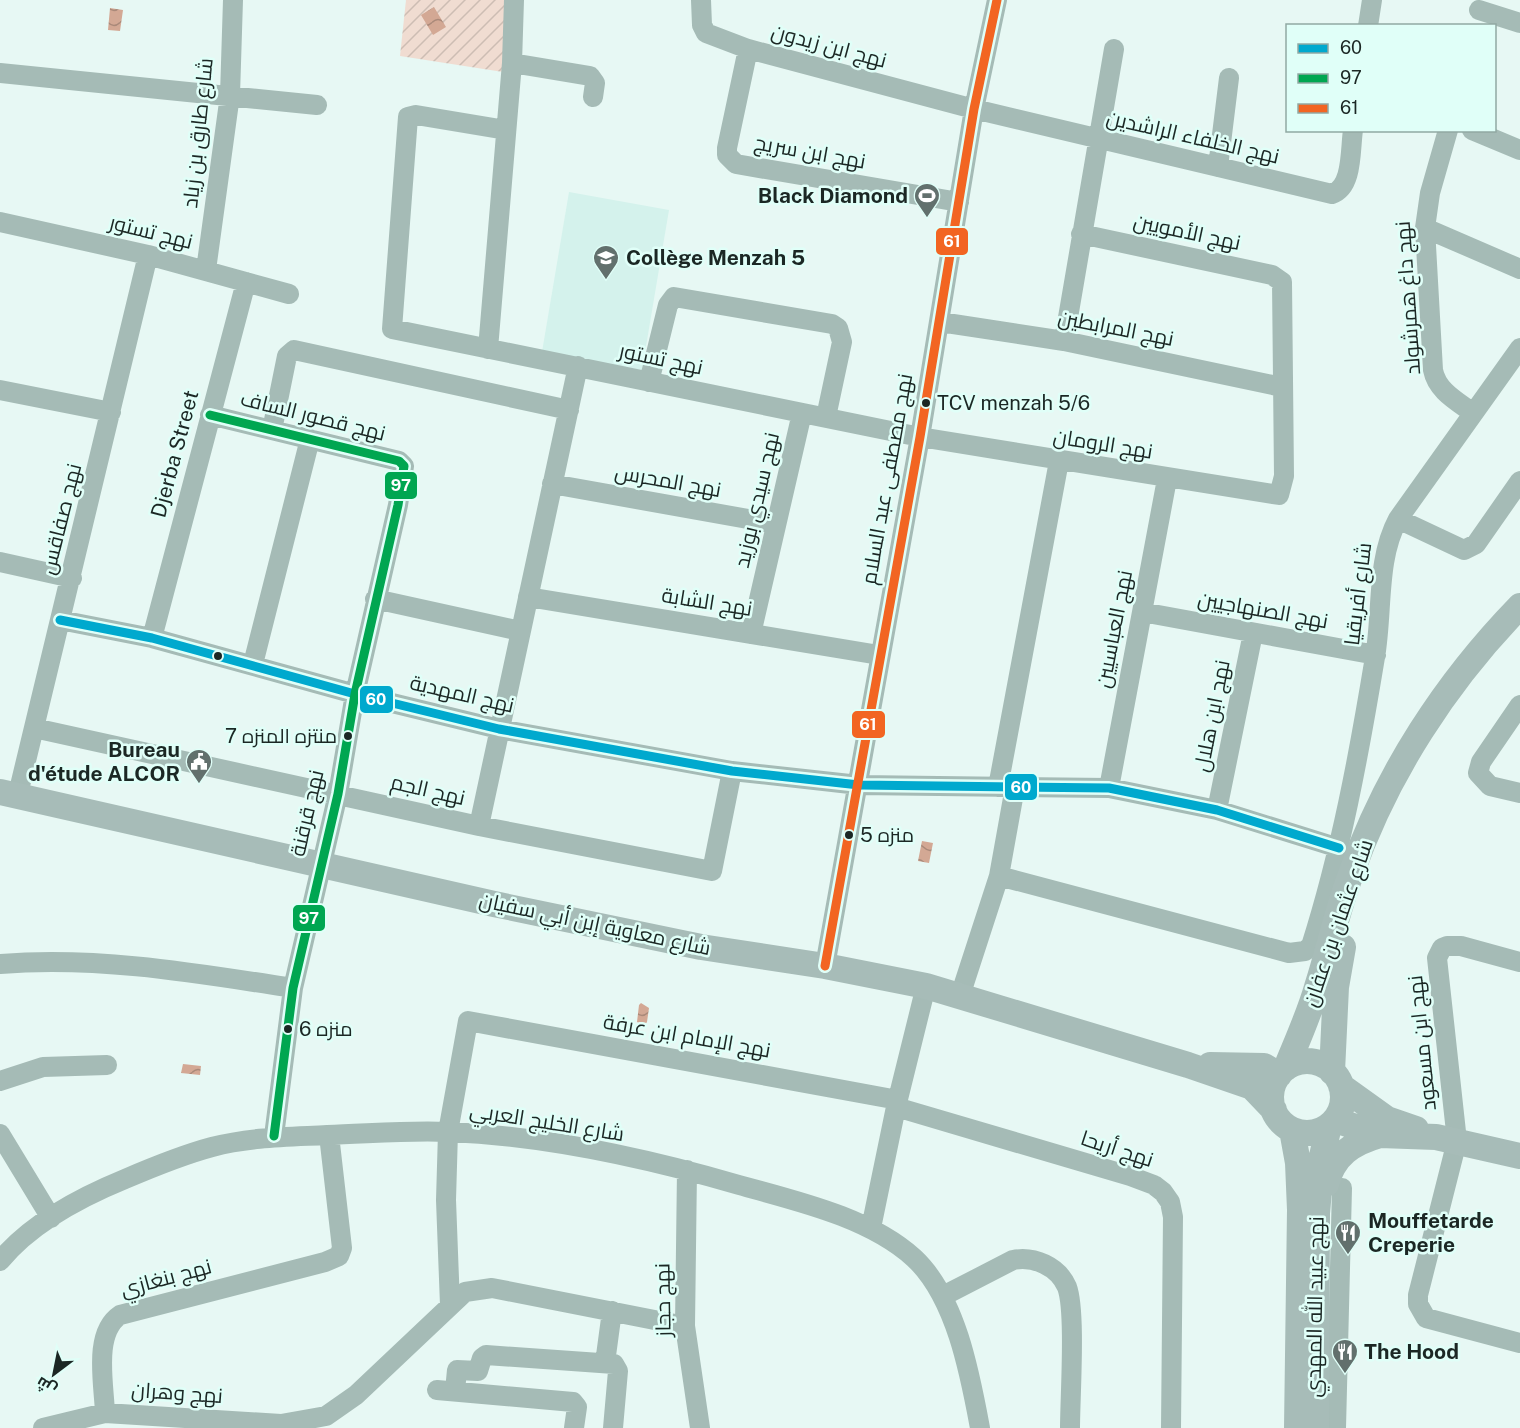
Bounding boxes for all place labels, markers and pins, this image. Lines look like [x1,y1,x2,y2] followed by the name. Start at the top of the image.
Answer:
[912,181,942,219] sports icon: Black Diamond
[758,183,908,208] place label: Black Diamond
[591,243,621,281] school or university icon: Collège Menzah 5
[626,245,805,270] place label: Collège Menzah 5
[937,391,1090,415] place label: TCV menzah 5/6
[920,397,932,409] marker: TCV menzah 5/6
[212,650,224,662] unlabelled marker
[225,724,337,748] place label: منتزه المنزه 7
[342,730,354,742] marker: منتزه المنزه 7
[28,737,180,786] place label: Bureau d'étude ALCOR
[184,747,214,785] public building icon: Bureau d'étude ALCOR
[860,823,914,847] place label: منزه 5
[843,829,855,841] marker: منزه 5
[299,1017,353,1041] place label: منزه 6
[282,1023,294,1035] marker: منزه 6
[1368,1208,1494,1257] place label: Mouffetarde Creperie
[1333,1218,1363,1256] restaurant icon: Mouffetarde Creperie
[1330,1337,1360,1375] restaurant icon: The Hood
[1364,1339,1459,1364] place label: The Hood

